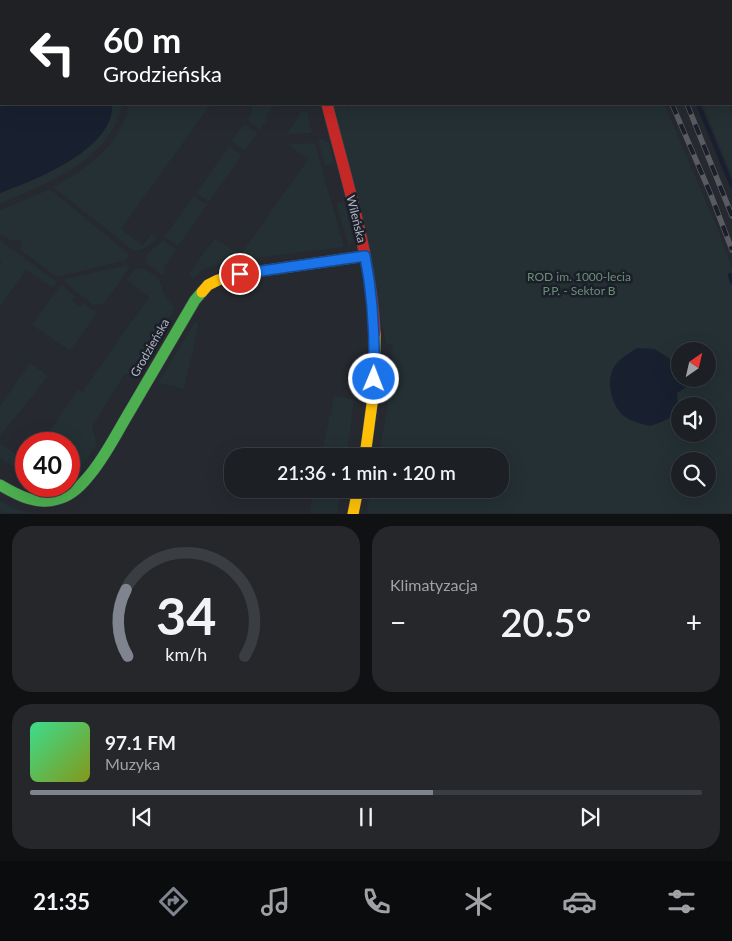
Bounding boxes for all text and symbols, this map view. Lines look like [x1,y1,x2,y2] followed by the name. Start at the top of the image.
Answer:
[103,18,181,60] text: 60 m
[20,20,85,85] icon: left
[103,60,222,87] text: Grodzieńska
[343,194,370,244] street label: Wileńska
[219,253,261,295] pin
[226,260,254,288] icon: arrive
[527,269,631,298] park label: ROD im. 1000-lecia P.P. - Sektor B
[127,316,172,380] street label: Grodzieńska
[671,342,716,388] north arrow
[671,342,716,497] map controls
[347,352,399,404] position arrow
[671,397,716,442] button: sound
[15,432,80,497] speed limit sign: 40
[671,452,716,497] button: search
[277,461,456,484] text: 21:36 · 1 min · 120 m
[390,575,478,594] text: Klimatyzacja
[156,584,216,646] text: 34
[501,599,591,645] text: 20.5°
[390,605,406,639] text: −
[686,605,702,639] text: +
[165,643,207,665] text: km/h
[105,731,176,754] text: 97.1 FM
[105,754,160,773] text: Muzyka
[128,803,156,831] icon: previous
[352,803,380,831] icon: pause
[576,803,604,831] icon: next
[156,884,191,919] icon: directions
[258,884,293,919] icon: music
[359,884,394,919] icon: phone
[461,884,496,919] icon: climate
[562,884,597,919] icon: car
[664,884,699,919] icon: filters
[33,888,90,915] text: 21:35

